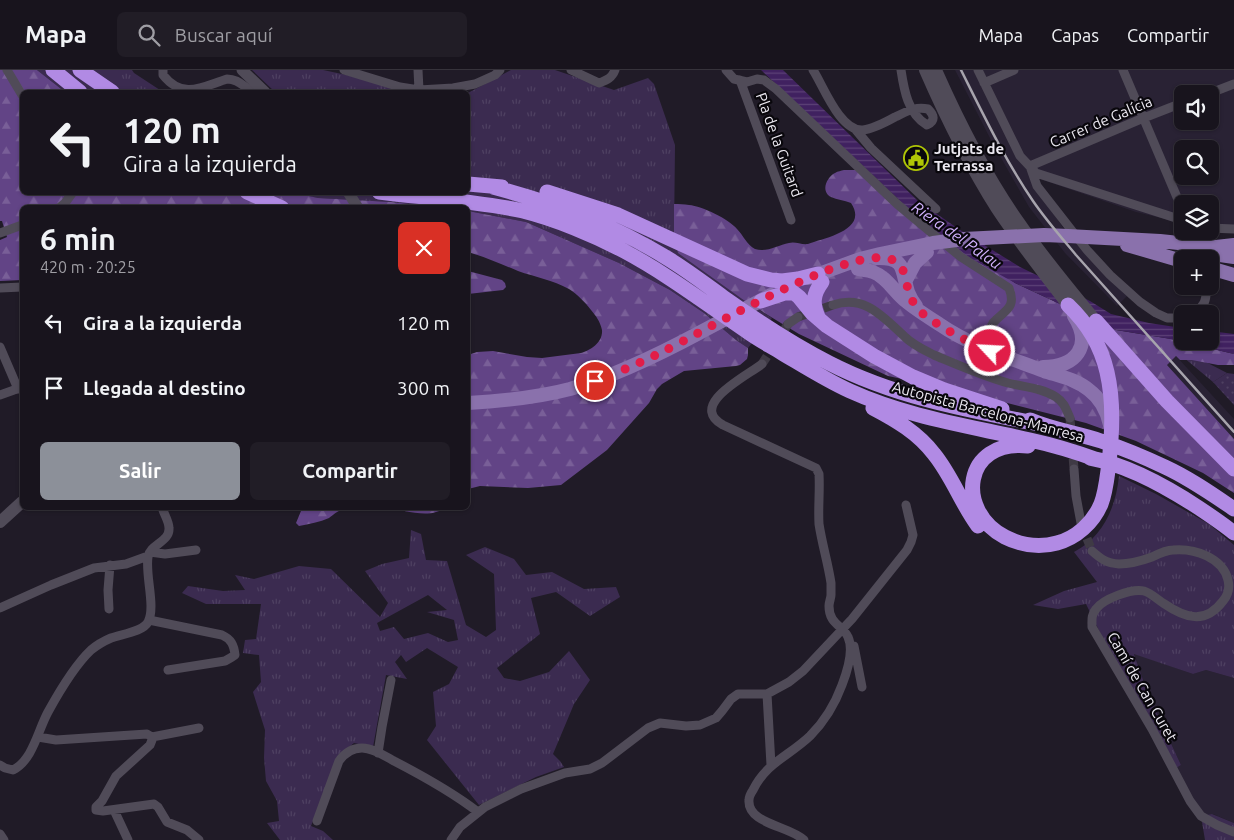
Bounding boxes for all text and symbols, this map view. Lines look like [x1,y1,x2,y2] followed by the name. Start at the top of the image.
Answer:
[117,12,467,57] search box
[25,21,87,48] text: Mapa
[135,21,163,49] icon: search
[175,24,272,46] text: Buscar aquí
[978,25,1023,45] text: Mapa
[1051,25,1099,45] text: Capas
[1127,25,1209,45] text: Compartir
[1174,85,1219,350] map controls
[1174,85,1219,130] button: sound
[753,90,806,199] street label: Pla de la Guitard
[1047,92,1155,151] street label: Carrer de Galícia
[40,110,105,175] icon: left
[123,110,221,150] text: 120 m
[934,140,1004,174] place label: Jutjats de Terrassa
[1174,140,1219,185] button: search
[903,145,929,171] public building icon: Jutjats de Terrassa
[123,151,297,176] text: Gira a la izquierda
[1174,195,1219,240] button: layers
[909,198,1005,273] water label: Riera del Palau
[40,222,116,256] text: 6 min
[398,222,450,274] button: close
[1174,250,1219,295] button: +
[40,258,136,276] text: 420 m · 20:25
[1174,305,1219,350] button: −
[40,309,68,337] icon: left
[83,312,242,334] text: Gira a la izquierda
[397,312,450,334] text: 120 m
[963,324,1015,376] position arrow
[574,360,616,402] pin
[581,367,609,395] icon: arrive
[40,374,68,402] icon: arrive
[83,377,246,399] text: Llegada al destino
[397,377,450,399] text: 300 m
[890,378,1086,445] street label: Autopista Barcelona-Manresa
[40,442,240,500] button: Salir
[250,442,450,500] button: Compartir
[1104,629,1181,745] street label: Camí de Can Curet

